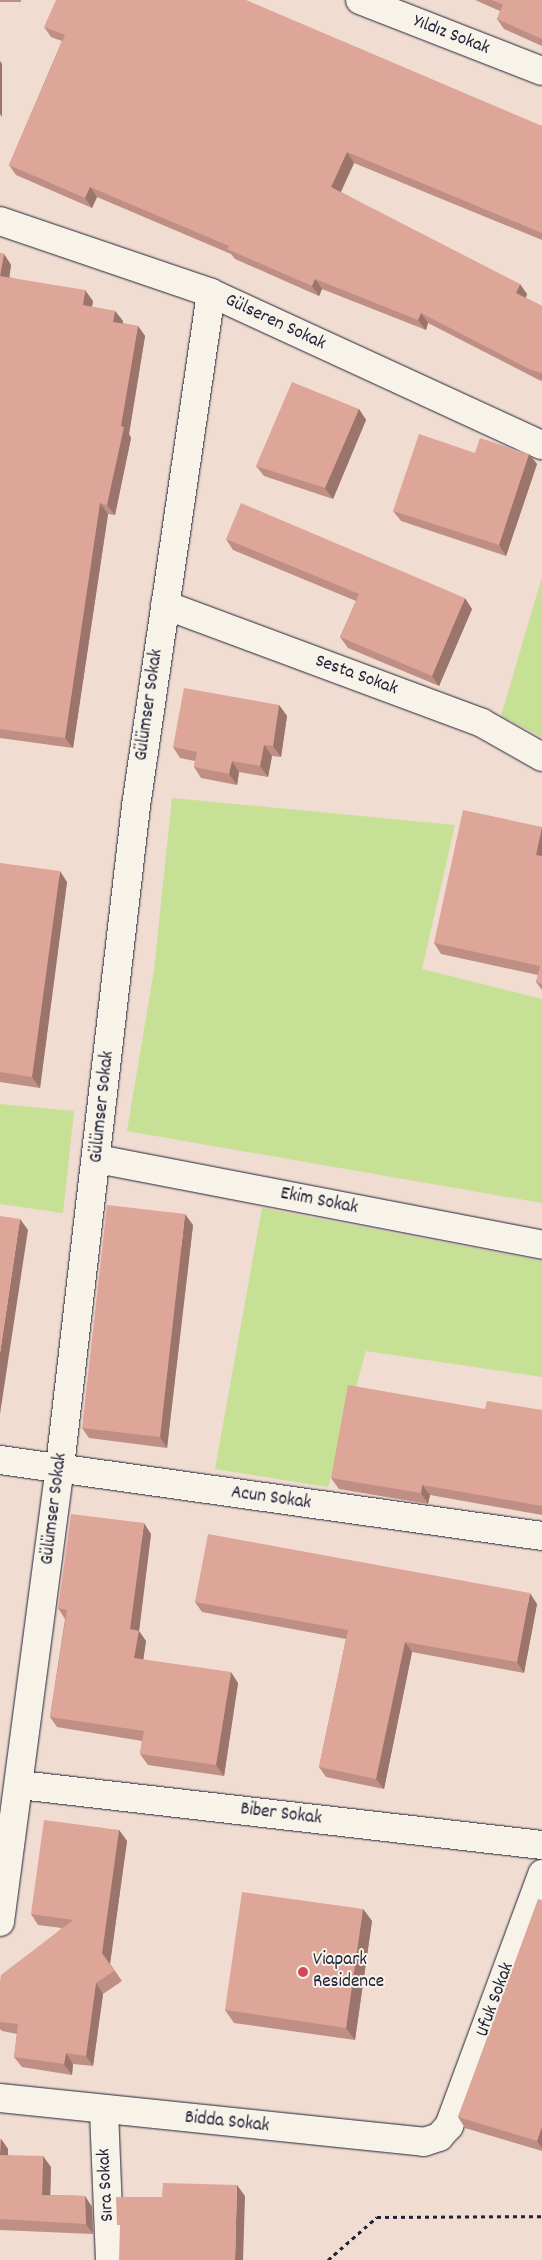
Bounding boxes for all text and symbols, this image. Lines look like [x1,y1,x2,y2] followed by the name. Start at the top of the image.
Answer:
[409,11,493,61] street label: Yıldız Sokak
[221,290,329,356] street label: Gülseren Sokak
[131,648,169,762] street label: Gülümser Sokak
[312,651,400,701] street label: Sesta Sokak
[86,1050,120,1164] street label: Gülümser Sokak
[278,1183,360,1221] street label: Ekim Sokak
[37,1452,73,1566] street label: Gülümser Sokak
[229,1482,313,1516] street label: Acun Sokak
[239,1799,323,1831] street label: Biber Sokak
[313,1950,384,1994] place label: Viapark Residence
[472,1960,520,2040] street label: Ufuk Sokak
[297,1966,309,1978] marker: Viapark Residence
[184,2107,270,2139] street label: Bidda Sokak
[94,2148,120,2222] street label: Sıra Sokak

